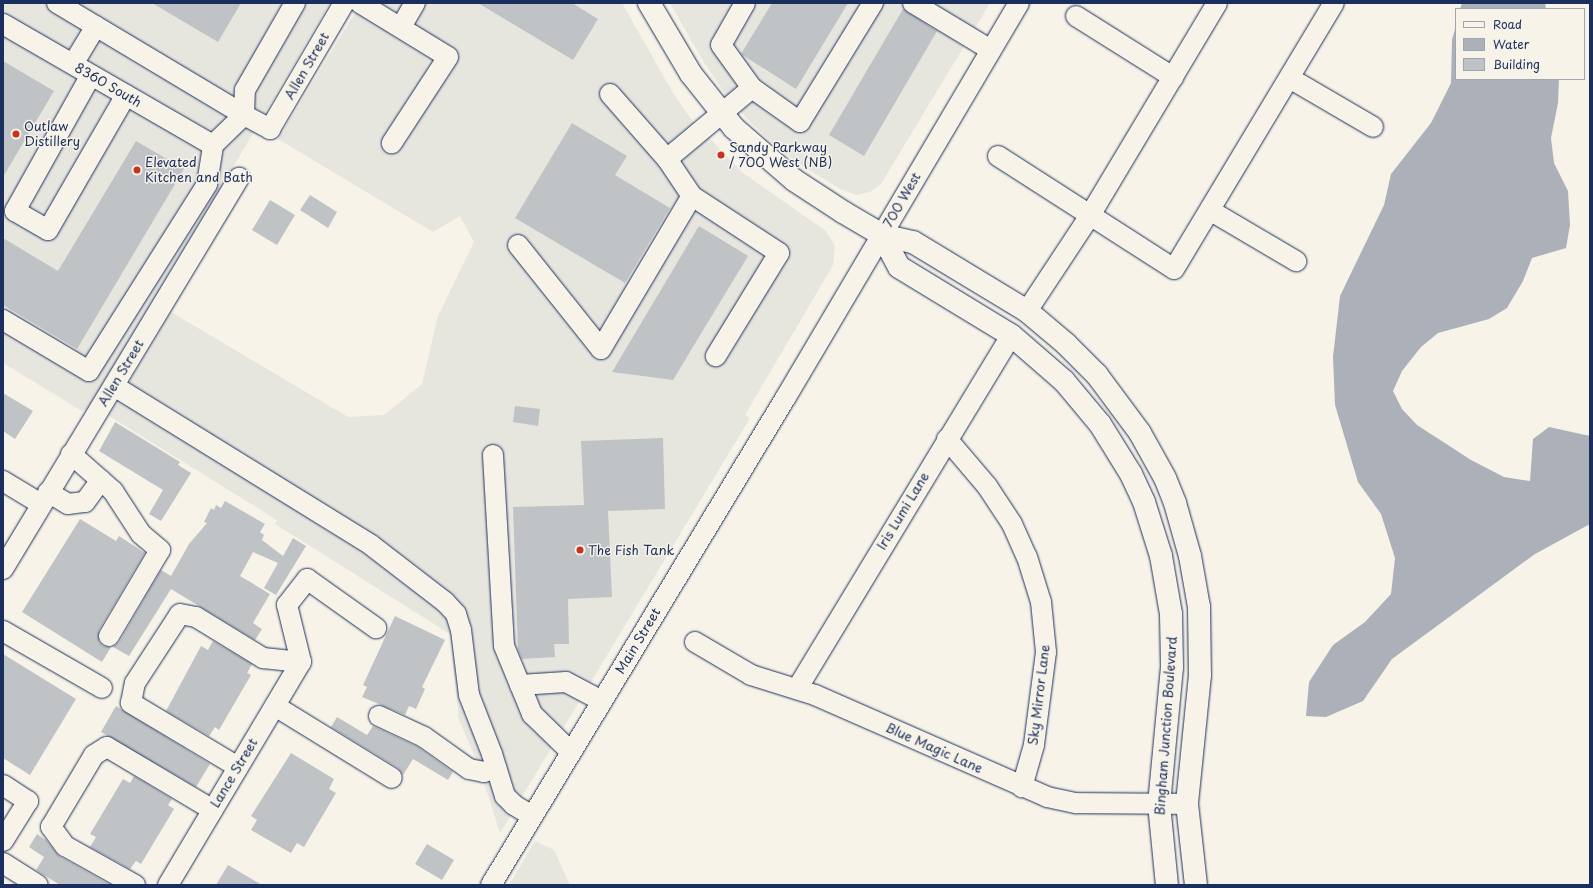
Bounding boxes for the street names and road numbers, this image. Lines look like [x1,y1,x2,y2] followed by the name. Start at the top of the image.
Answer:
[281,29,333,103] street label: Allen Street
[71,59,145,111] street label: 8360 South
[880,170,924,230] street label: 700 West
[95,336,147,410] street label: Allen Street
[874,470,932,552] street label: Iris Lumi Lane
[612,605,664,677] street label: Main Street
[1152,636,1180,816] street label: Bingham Junction Boulevard
[1025,643,1053,747] street label: Sky Mirror Lane
[883,720,985,776] street label: Blue Magic Lane
[207,735,261,811] street label: Lance Street

